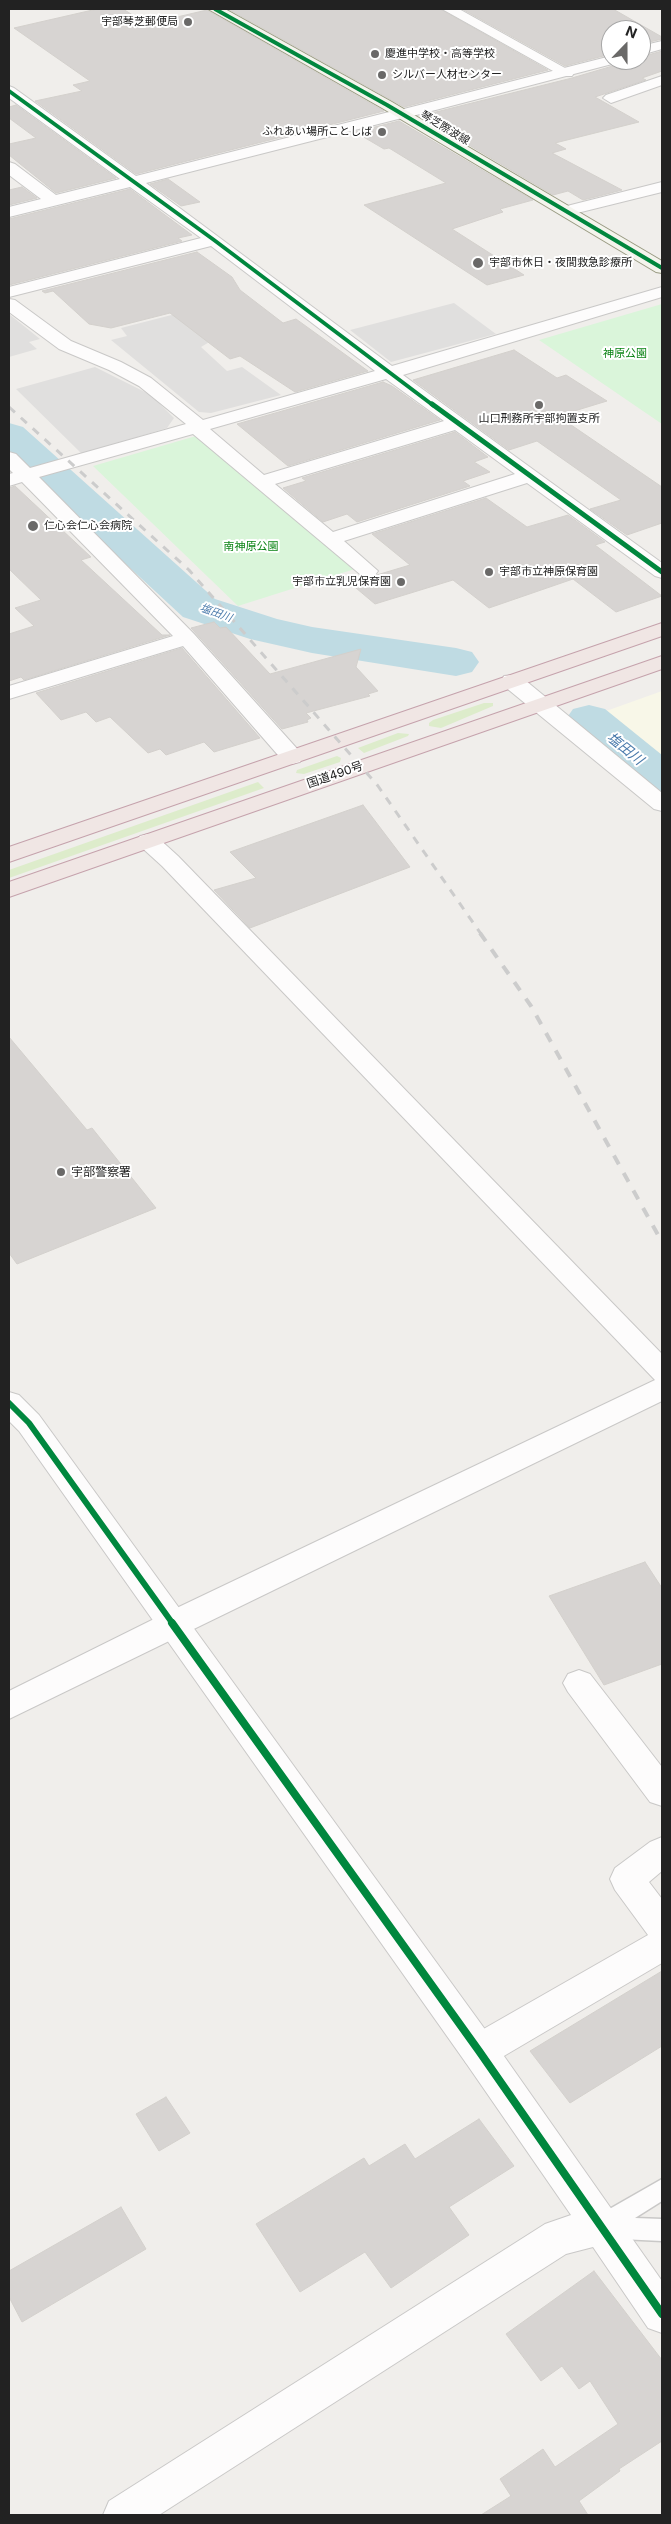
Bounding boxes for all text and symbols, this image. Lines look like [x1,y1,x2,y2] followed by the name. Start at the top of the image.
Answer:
[101,15,178,29] place label: 宇部琴芝郵便局
[182,16,194,28] marker: 宇部琴芝郵便局
[601,20,651,70] north arrow
[623,22,640,41] text: N
[385,47,495,61] place label: 慶進中学校・高等学校
[369,48,381,60] marker: 慶進中学校・高等学校
[392,68,502,82] place label: シルバー人材センター
[376,69,388,81] marker: シルバー人材センター
[418,108,472,148] street label: 琴芝際波線
[262,125,372,139] place label: ふれあい場所ことしば
[376,126,388,138] marker: ふれあい場所ことしば
[471,256,485,270] marker: 宇部市休日・夜間救急診療所
[489,256,632,270] place label: 宇部市休日・夜間救急診療所
[603,347,647,361] park label: 神原公園
[533,399,545,411] marker: 山口刑務所宇部拘置支所
[479,412,599,426] place label: 山口刑務所宇部拘置支所
[26,519,40,533] marker: 仁心会仁心会病院
[44,519,132,533] place label: 仁心会仁心会病院
[224,540,278,554] park label: 南神原公園
[499,565,598,579] place label: 宇部市立神原保育園
[483,566,495,578] marker: 宇部市立神原保育園
[292,575,391,589] place label: 宇部市立乳児保育園
[395,576,407,588] marker: 宇部市立乳児保育園
[198,601,234,625] water label: 塩田川
[603,729,647,769] water label: 塩田川
[305,759,365,791] street label: 国道490号
[71,1165,131,1179] place label: 宇部警察署
[55,1166,67,1178] marker: 宇部警察署

